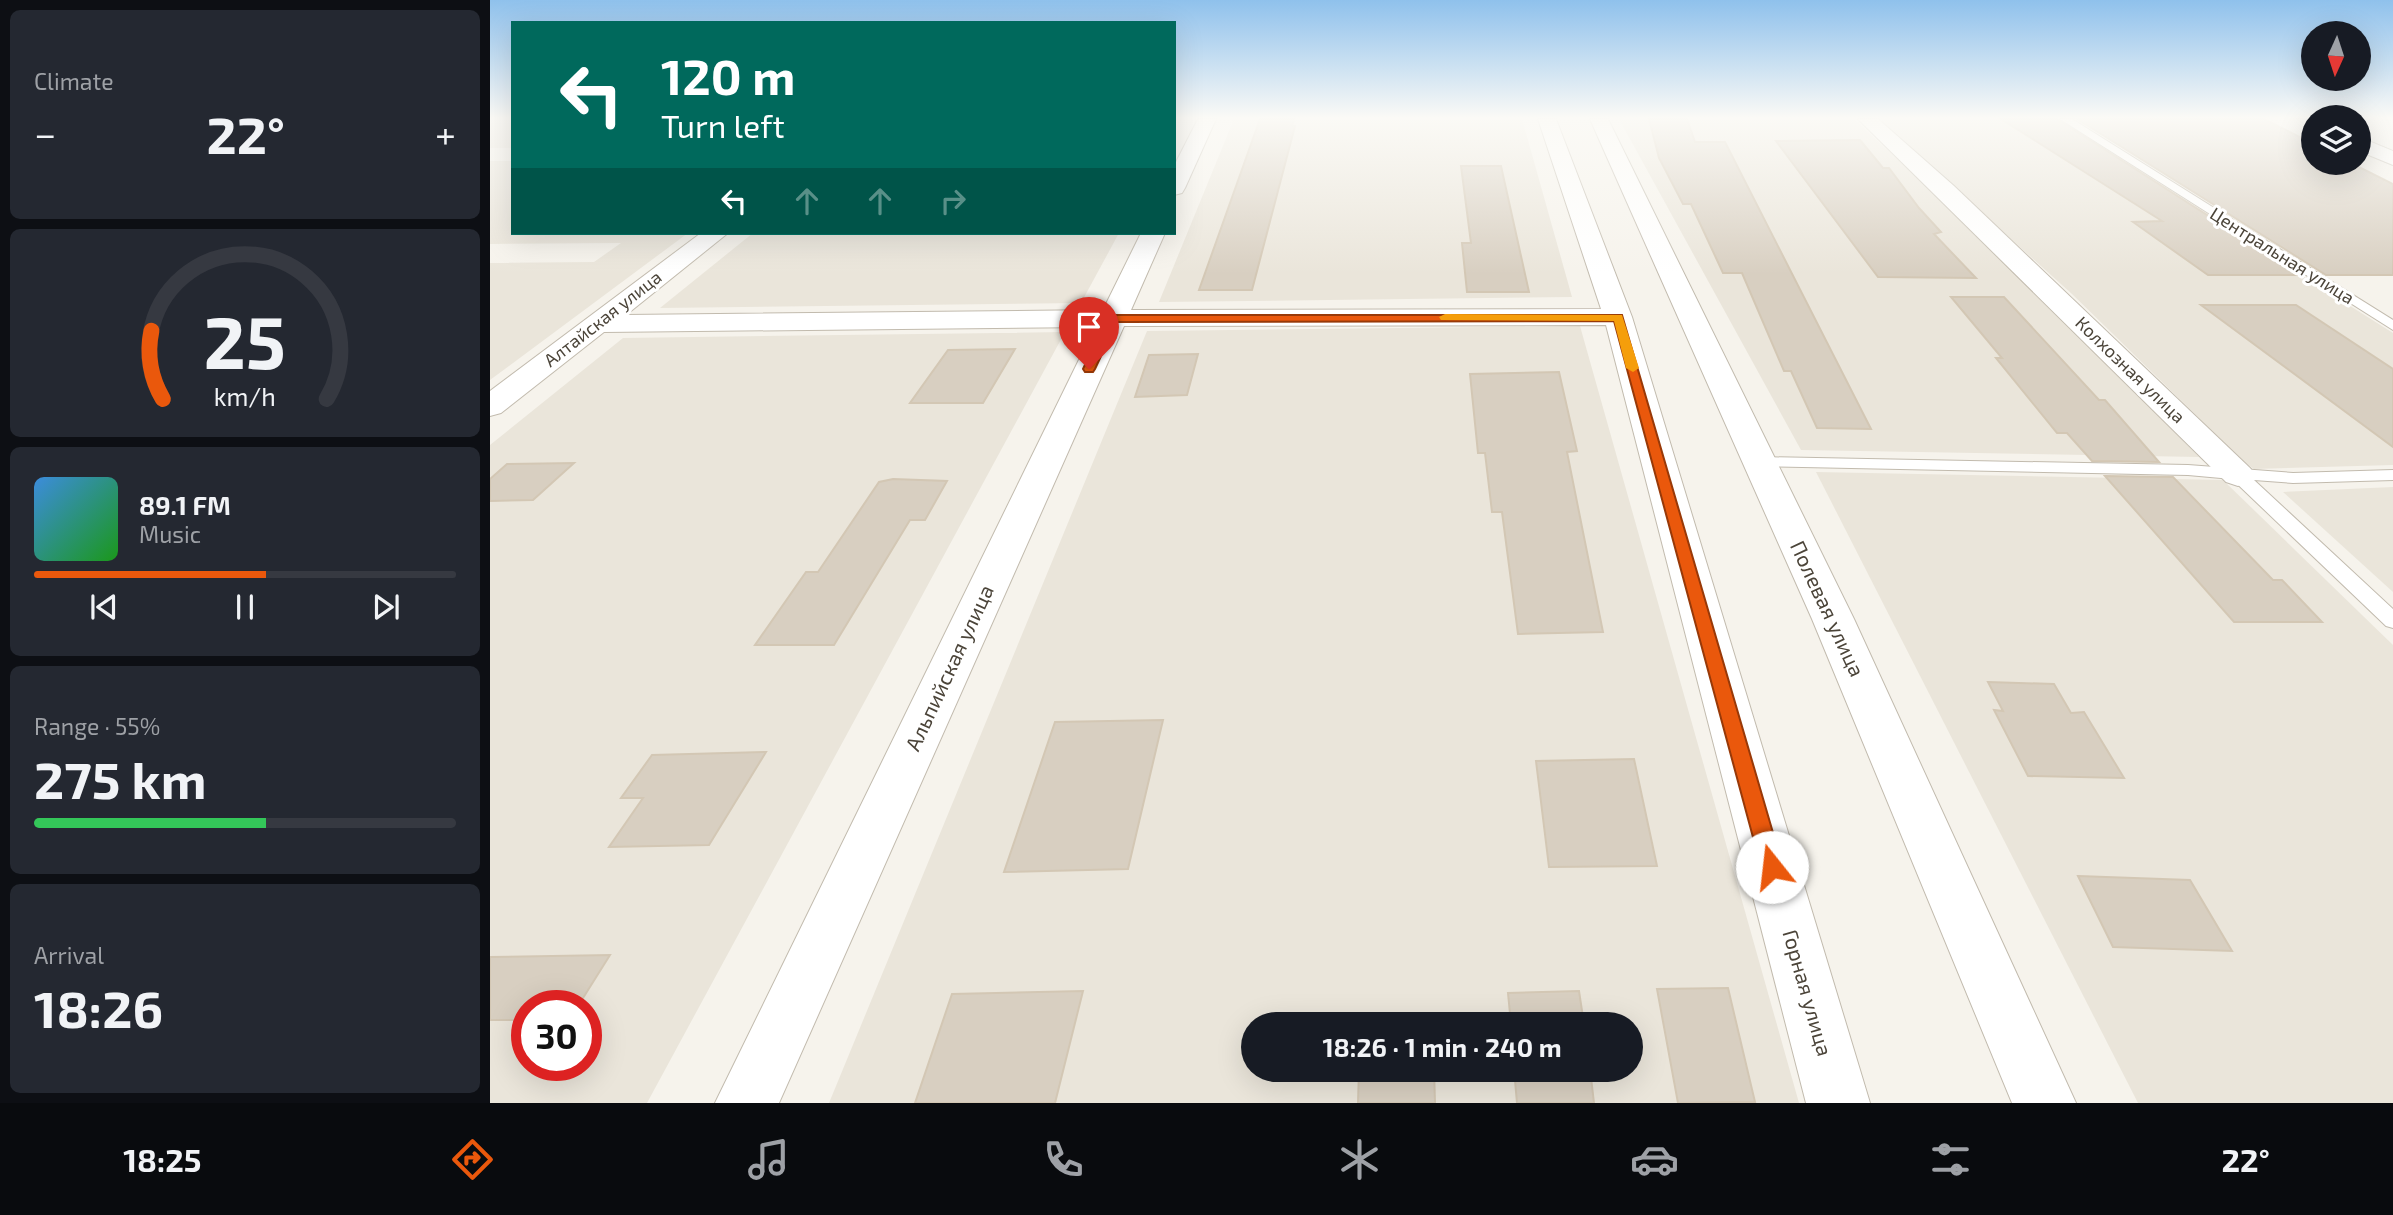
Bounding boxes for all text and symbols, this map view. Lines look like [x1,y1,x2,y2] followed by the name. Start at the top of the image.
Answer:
[2301,21,2371,91] north arrow
[2301,21,2371,175] map controls
[661,46,795,105] text: 120 m
[546,49,637,140] icon: left
[34,67,114,95] text: Climate
[206,102,285,164] text: 22°
[2301,105,2371,175] button: layers
[661,106,785,144] text: Turn left
[34,110,56,156] text: −
[435,110,456,156] text: +
[715,182,753,220] icon: left
[788,182,826,220] icon: ahead
[861,182,899,220] icon: ahead
[934,182,972,220] icon: right
[2206,202,2359,308] street label: Центральная улица
[539,265,666,371] street label: Алтайская улица
[204,296,286,384] text: 25
[1059,297,1119,369] pin
[1070,308,1108,346] icon: arrive
[2071,311,2190,427] street label: Колхозная улица
[214,381,276,411] text: km/h
[139,489,231,520] text: 89.1 FM
[139,520,201,548] text: Music
[1785,536,1871,681] street label: Полевая улица
[899,580,999,755] street label: Альпийская улица
[85,588,123,626] icon: previous
[226,588,264,626] icon: pause
[367,588,405,626] icon: next
[34,712,160,740] text: Range · 55%
[34,747,206,809] text: 275 km
[1735,830,1809,904] position arrow
[1777,926,1838,1059] street label: Горная улица
[34,941,104,969] text: Arrival
[34,976,163,1038] text: 18:26
[511,990,602,1081] speed limit sign: 30
[1322,1031,1562,1062] text: 18:26 · 1 min · 240 m
[448,1135,497,1184] icon: directions
[744,1135,793,1184] icon: music
[1039,1135,1088,1184] icon: phone
[1335,1135,1384,1184] icon: climate
[1630,1135,1679,1184] icon: car
[1926,1135,1975,1184] icon: filters
[123,1140,202,1178] text: 18:25
[2221,1140,2270,1178] text: 22°

